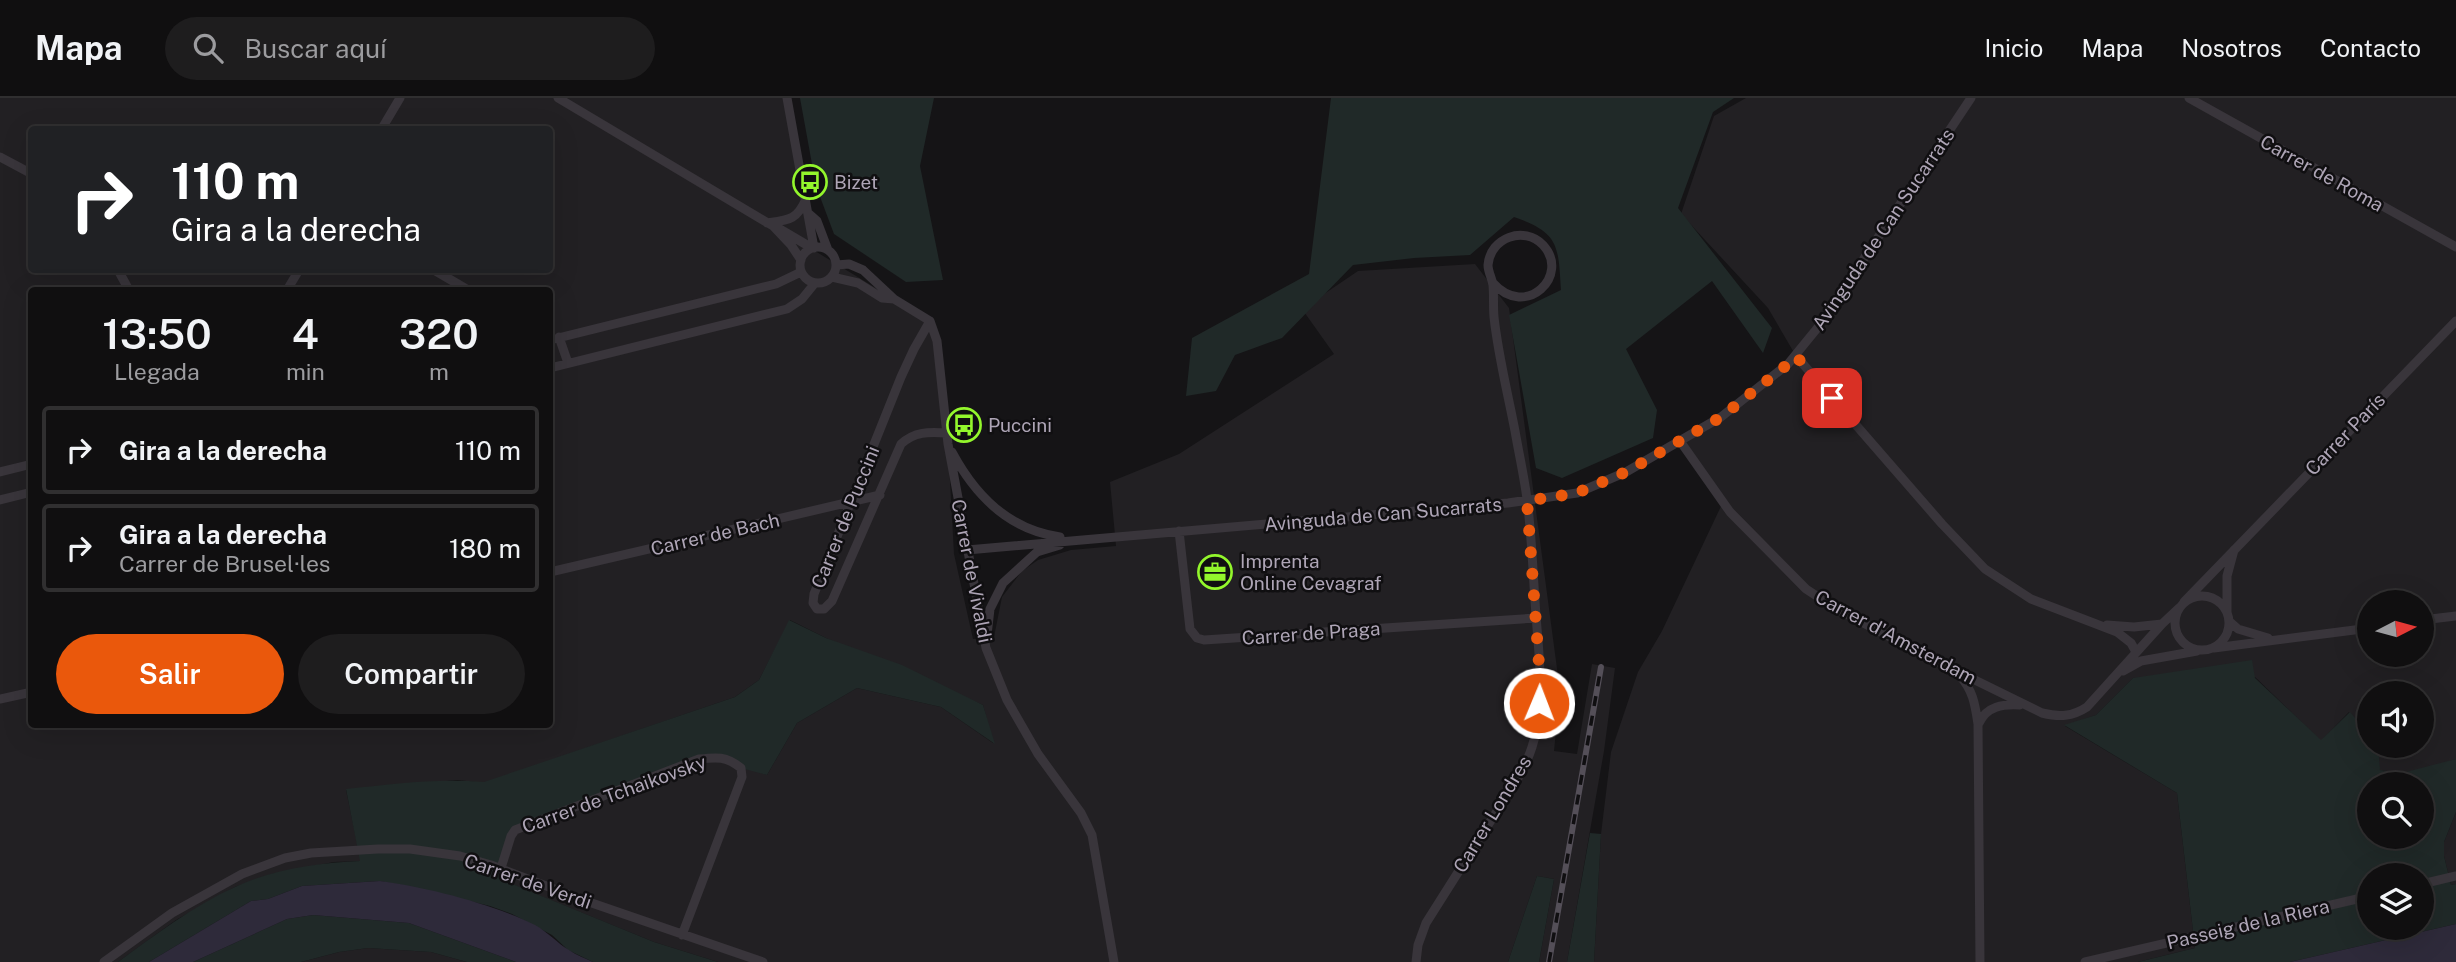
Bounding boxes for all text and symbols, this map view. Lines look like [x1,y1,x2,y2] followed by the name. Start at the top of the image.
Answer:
[165,17,655,80] search box
[35,29,123,67] text: Mapa
[189,29,227,67] icon: search
[245,33,386,64] text: Buscar aquí
[1984,34,2043,62] text: Inicio
[2081,34,2143,62] text: Mapa
[2181,34,2282,62] text: Nosotros
[2320,34,2421,62] text: Contacto
[1807,124,1959,334] street label: Avinguda de Can Sucarrats
[2257,130,2387,216] street label: Carrer de Roma
[171,152,299,210] text: 110 m
[56,154,147,245] icon: right
[791,163,829,201] bus stop icon: Bizet
[834,171,878,193] place label: Bizet
[171,211,421,248] text: Gira a la derecha
[102,309,212,358] text: 13:50
[292,309,319,358] text: 4
[399,309,479,358] text: 320
[114,358,200,385] text: Llegada
[286,358,325,385] text: min
[429,358,449,385] text: m
[1802,368,1862,428] pin
[1813,379,1851,417] icon: arrive
[2301,389,2389,479] street label: Carrer París
[945,406,983,444] bus stop icon: Puccini
[988,414,1052,436] place label: Puccini
[60,431,98,469] icon: right
[119,435,327,466] text: Gira a la derecha
[455,435,521,466] text: 110 m
[806,443,884,591] street label: Carrer de Puccini
[1263,493,1503,535] street label: Avinguda de Can Sucarrats
[947,497,997,645] street label: Carrer de Vivaldi
[648,508,782,560] street label: Carrer de Bach
[119,519,327,550] text: Gira a la derecha
[60,529,98,567] icon: right
[449,533,521,564] text: 180 m
[119,550,330,577] text: Carrer de Brusel·les
[1240,550,1382,594] place label: Imprenta Online Cevagraf
[1196,553,1234,591] office icon: Imprenta Online Cevagraf
[1812,585,1980,689] street label: Carrer d'Amsterdam
[2357,590,2434,667] north arrow
[2357,590,2434,940] map controls
[1241,617,1381,649] street label: Carrer de Praga
[56,634,284,714] button: Salir
[298,634,525,714] button: Compartir
[1502,666,1576,740] position arrow
[2357,681,2434,758] button: sound
[519,750,709,838] street label: Carrer de Tchaikovsky
[1448,752,1536,876] street label: Carrer Londres
[2357,772,2434,849] button: search
[462,849,594,913] street label: Carrer de Verdi
[2357,863,2434,940] button: layers
[2165,895,2331,953] street label: Passeig de la Riera

